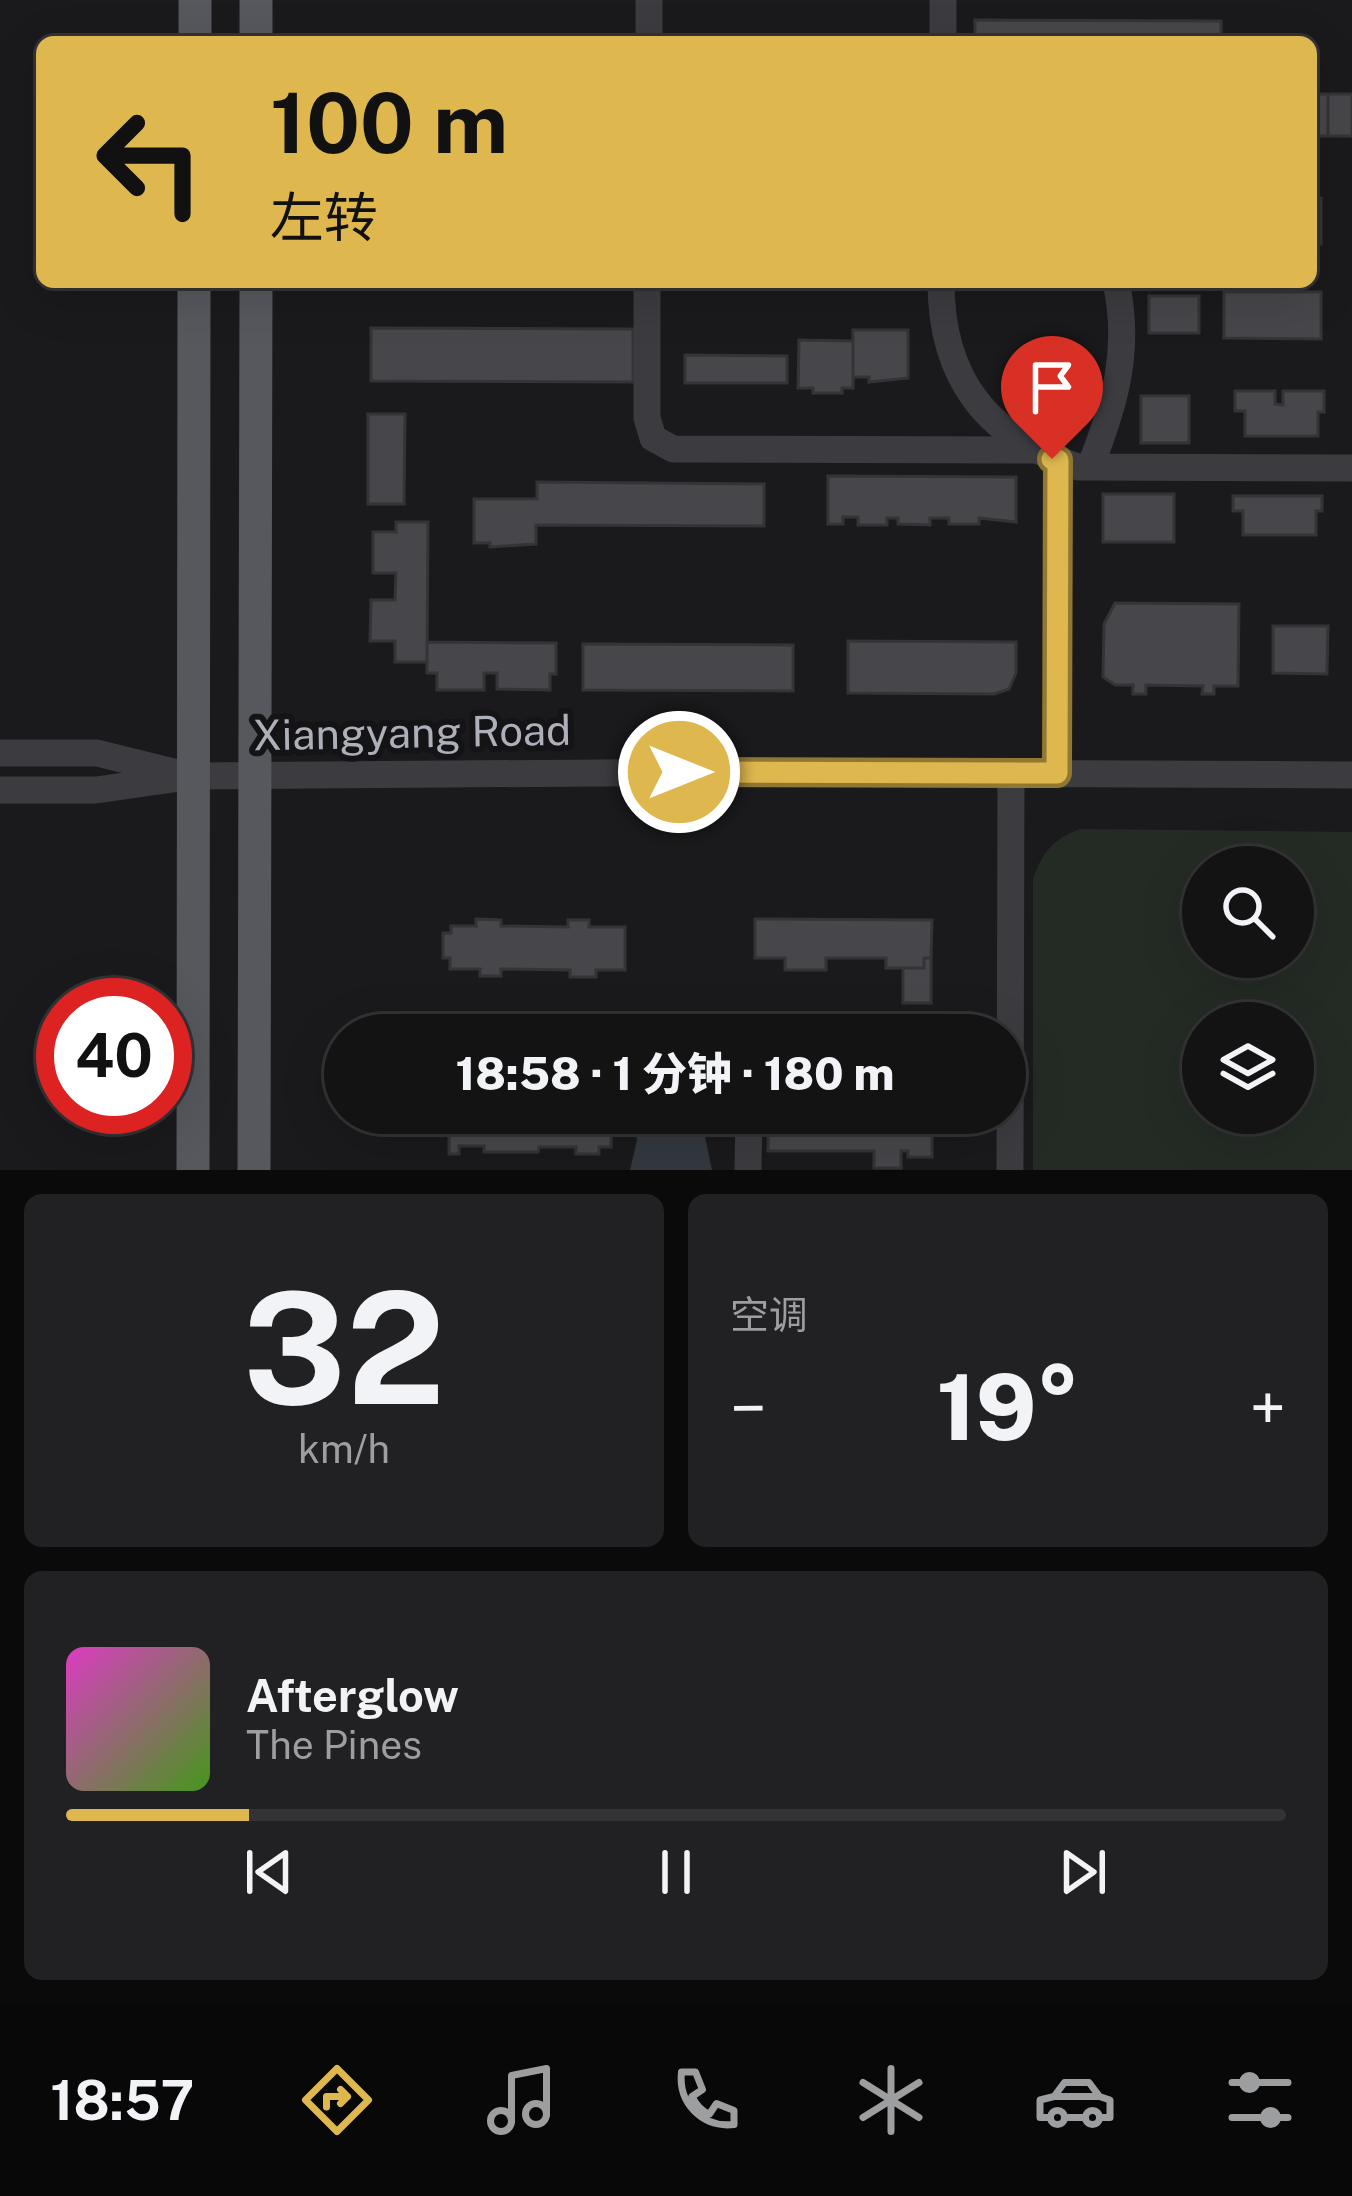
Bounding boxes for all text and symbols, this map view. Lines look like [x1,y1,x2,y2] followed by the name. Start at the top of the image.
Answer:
[270,73,508,172] text: 100 m
[72,84,228,240] icon: left
[270,186,378,249] text: 左转
[1001,336,1103,459] pin
[1019,354,1085,420] icon: arrive
[253,705,571,759] street label: Xiangyang Road
[616,709,742,835] position arrow
[1182,846,1314,1134] map controls
[1182,846,1314,978] button: search
[36,978,192,1134] speed limit sign: 40
[1182,1002,1314,1134] button: layers
[455,1047,895,1100] text: 18:58 · 1 分钟 · 180 m
[243,1256,445,1439] text: 32
[730,1292,808,1338] text: 空调
[936,1354,1080,1460] text: 19°
[730,1369,767,1447] text: −
[1249,1369,1286,1447] text: +
[298,1426,390,1472] text: km/h
[246,1669,459,1722] text: Afterglow
[246,1722,422,1768] text: The Pines
[236,1839,302,1905] icon: previous
[643,1839,709,1905] icon: pause
[1050,1839,1116,1905] icon: next
[295,2058,379,2142] icon: directions
[480,2058,564,2142] icon: music
[664,2058,748,2142] icon: phone
[849,2058,933,2142] icon: climate
[1033,2058,1117,2142] icon: car
[1218,2058,1302,2142] icon: filters
[50,2069,194,2132] text: 18:57

